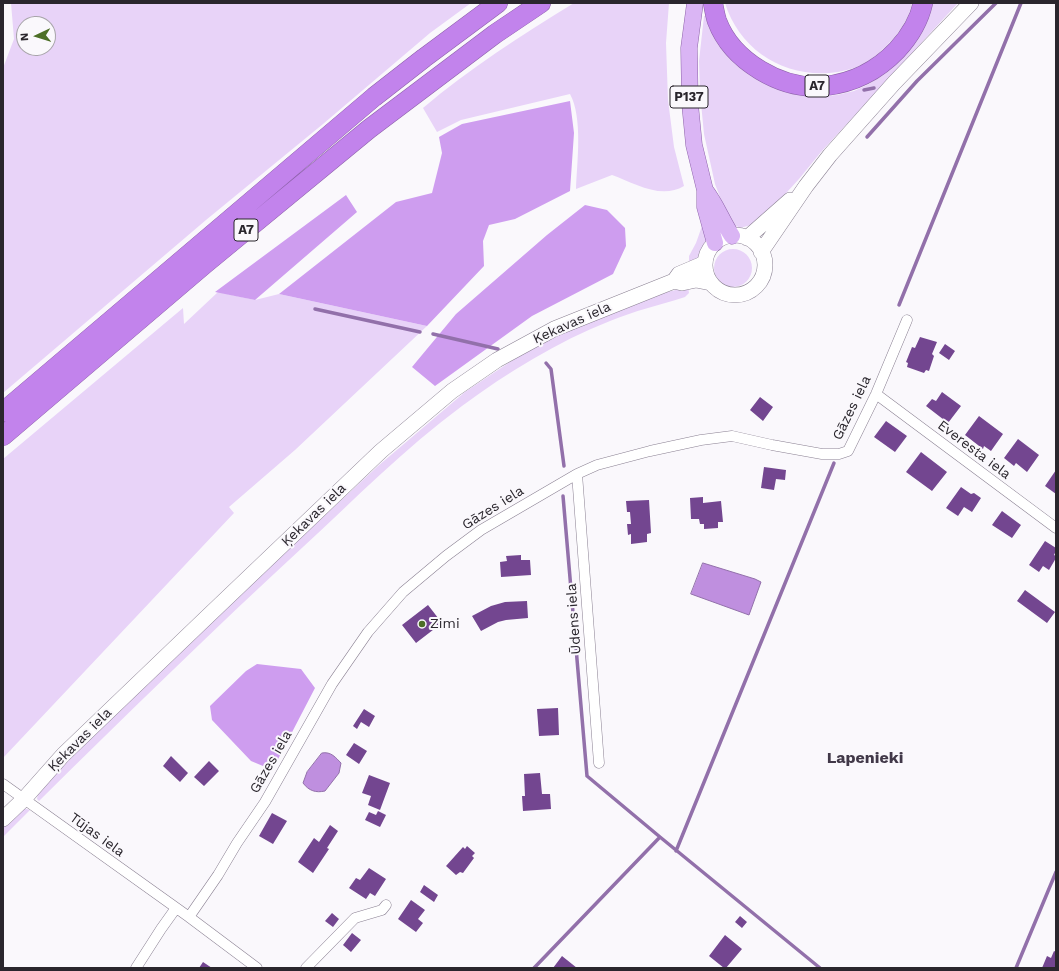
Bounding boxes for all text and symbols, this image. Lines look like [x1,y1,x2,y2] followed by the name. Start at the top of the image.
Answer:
[16,16,56,56] north arrow
[18,32,31,41] text: N
[805,75,829,97] road number: A7
[670,86,708,108] road number: P137
[234,219,258,241] road number: A7
[531,298,613,348] street label: Ķekavas iela
[829,373,875,443] street label: Gāzes iela
[934,417,1014,483] street label: Everesta iela
[278,480,350,550] street label: Ķekavas iela
[459,482,527,534] street label: Gāzes iela
[563,583,585,655] street label: Ūdens iela
[430,616,460,632] place label: Zimi
[417,619,427,629] marker: Zimi
[45,705,115,775] street label: Ķekavas iela
[246,728,296,796] street label: Gāzes iela
[827,748,903,768] district label: Lapenieki
[66,809,128,861] street label: Tūjas iela

